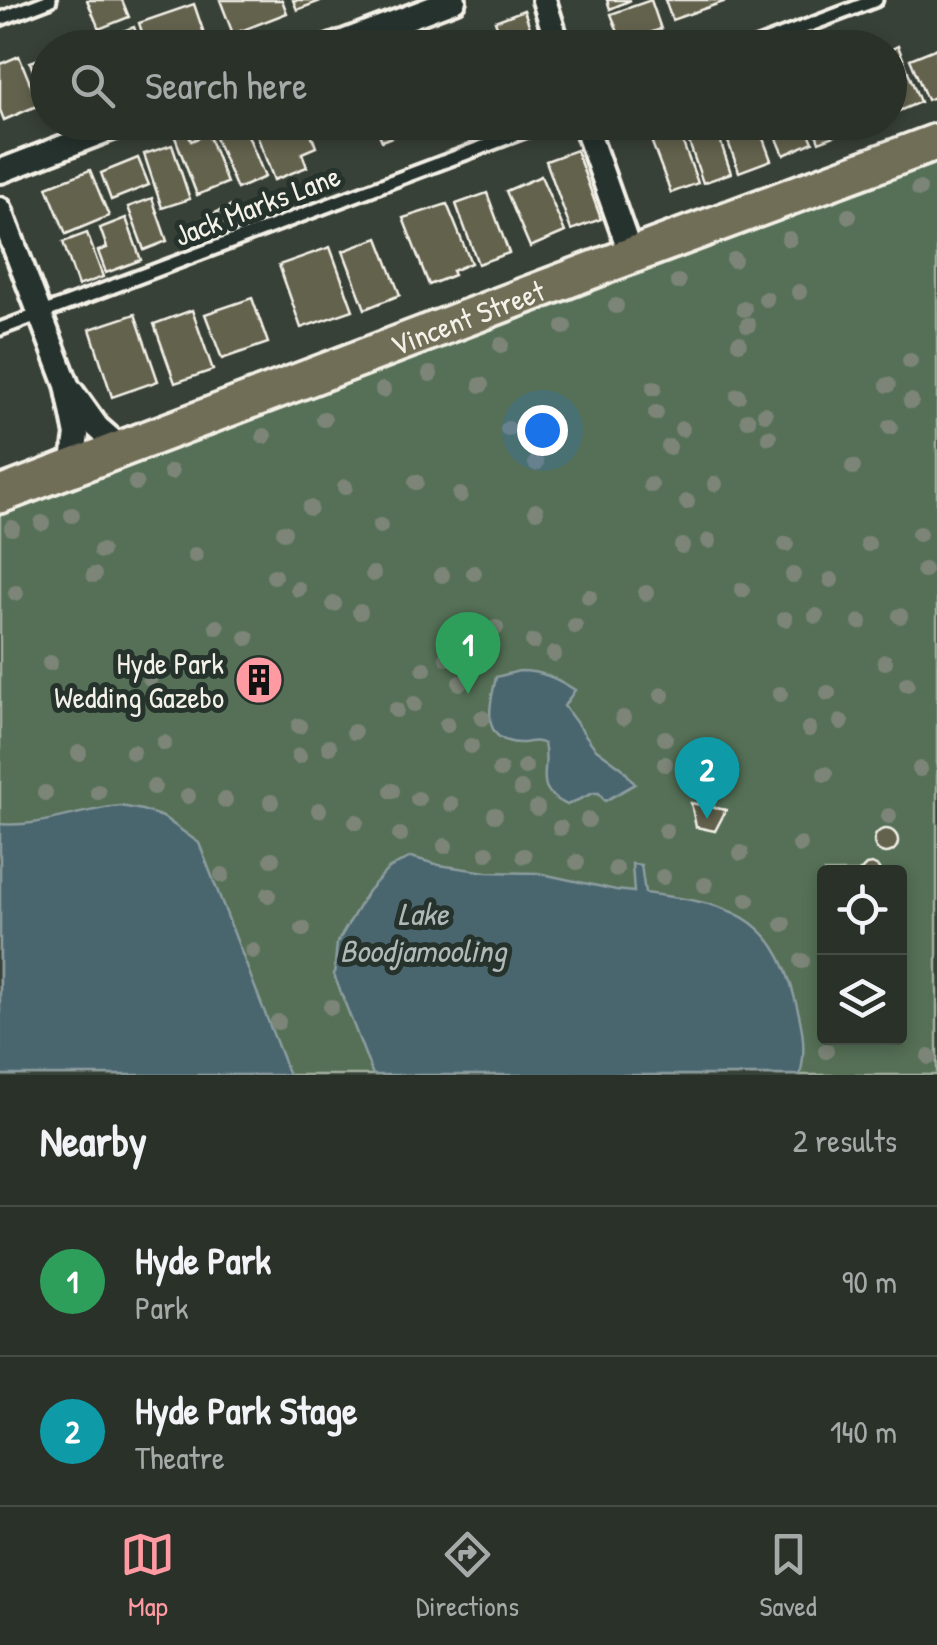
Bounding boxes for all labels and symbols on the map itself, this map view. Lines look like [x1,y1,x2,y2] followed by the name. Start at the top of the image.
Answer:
[168,155,346,255] street label: Jack Marks Lane
[385,270,551,365] street label: Vincent Street
[517,405,568,456] your location
[436,612,500,694] pin: 1
[54,643,224,717] place label: Hyde Park Wedding Gazebo
[233,654,285,706] building icon: Hyde Park Wedding Gazebo
[674,736,740,819] pin: 2
[340,892,508,972] water label: Lake Boodjamooling

